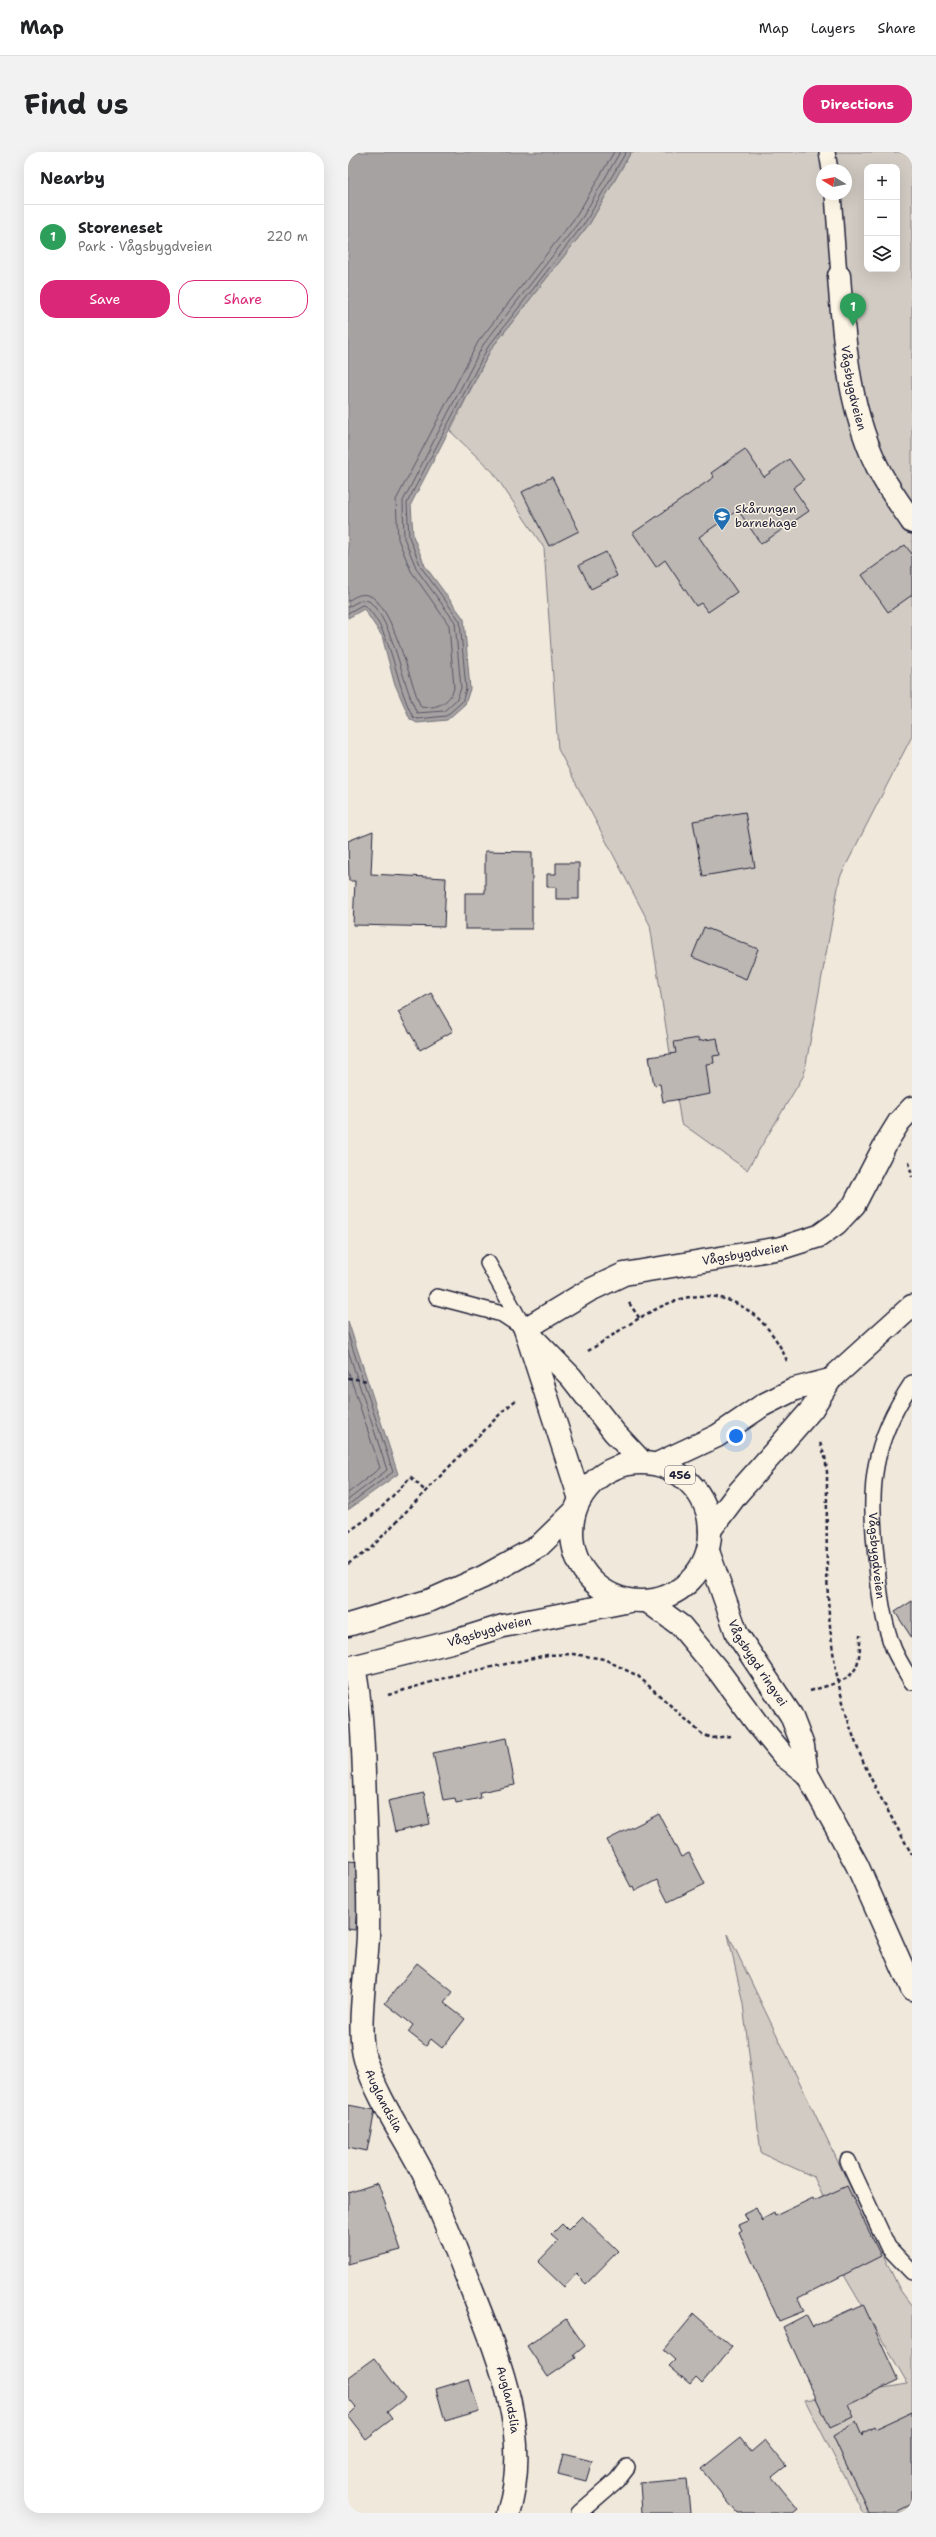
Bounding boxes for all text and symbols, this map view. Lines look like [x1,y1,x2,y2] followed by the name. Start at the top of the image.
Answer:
[20,15,64,40] text: Map
[759,19,789,37] text: Map
[811,19,855,37] text: Layers
[877,19,916,37] text: Share
[24,85,129,123] text: Find us
[803,85,912,123] button: Directions
[816,164,852,200] north arrow
[864,164,900,272] map controls
[864,164,900,200] button: +
[40,167,105,189] text: Nearby
[864,200,900,236] button: −
[78,218,163,238] text: Storeneset
[50,228,56,245] text: 1
[266,228,308,245] text: 220 m
[864,236,900,272] button: layers
[78,238,212,255] text: Park · Vågsbygdveien
[40,280,170,318] button: Save
[178,280,308,318] button: Share
[840,293,866,326] pin: 1
[837,344,870,433] street label: Vågsbygdveien
[735,501,797,531] place label: Skårungen barnehage
[712,506,732,531] school or university icon: Skårungen barnehage
[701,1238,790,1269] street label: Vågsbygdveien
[726,1426,746,1446] your location
[665,1466,695,1484] road number: 456
[865,1512,889,1600] street label: Vågsbygdveien
[446,1613,533,1651] street label: Vågsbygdveien
[725,1617,791,1709] street label: Vågsbygd ringvei
[361,2067,407,2136] street label: Auglandslia
[493,2364,523,2435] street label: Auglandslia

